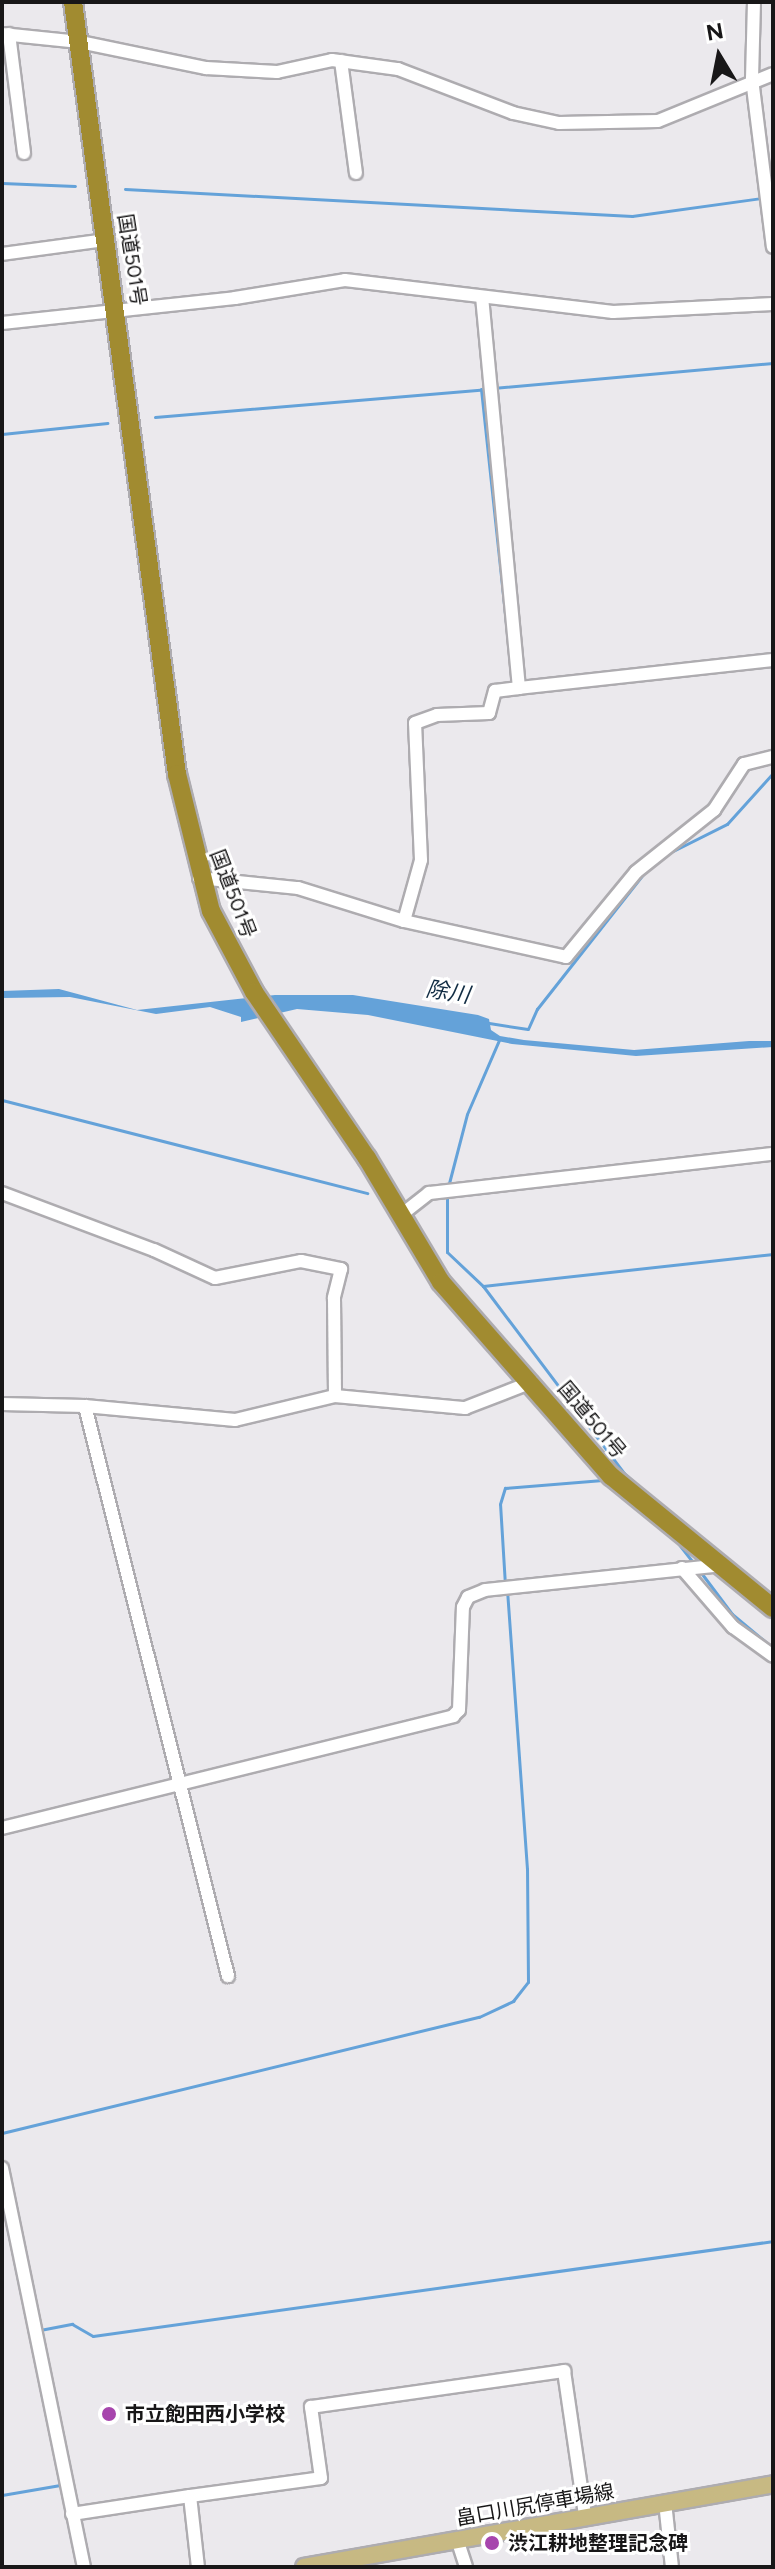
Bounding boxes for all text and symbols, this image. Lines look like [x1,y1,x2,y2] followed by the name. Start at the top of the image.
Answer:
[679,16,759,96] north arrow
[704,17,725,47] text: N
[113,212,151,308] street label: 国道501号
[205,846,261,942] street label: 国道501号
[424,976,472,1008] water label: 除川
[553,1377,631,1463] street label: 国道501号
[125,2402,285,2426] place label: 市立飽田西小学校
[100,2405,118,2423] marker: 市立飽田西小学校
[454,2479,616,2531] street label: 畠口川尻停車場線
[508,2531,688,2555] place label: 渋江耕地整理記念碑
[483,2534,501,2552] marker: 渋江耕地整理記念碑

